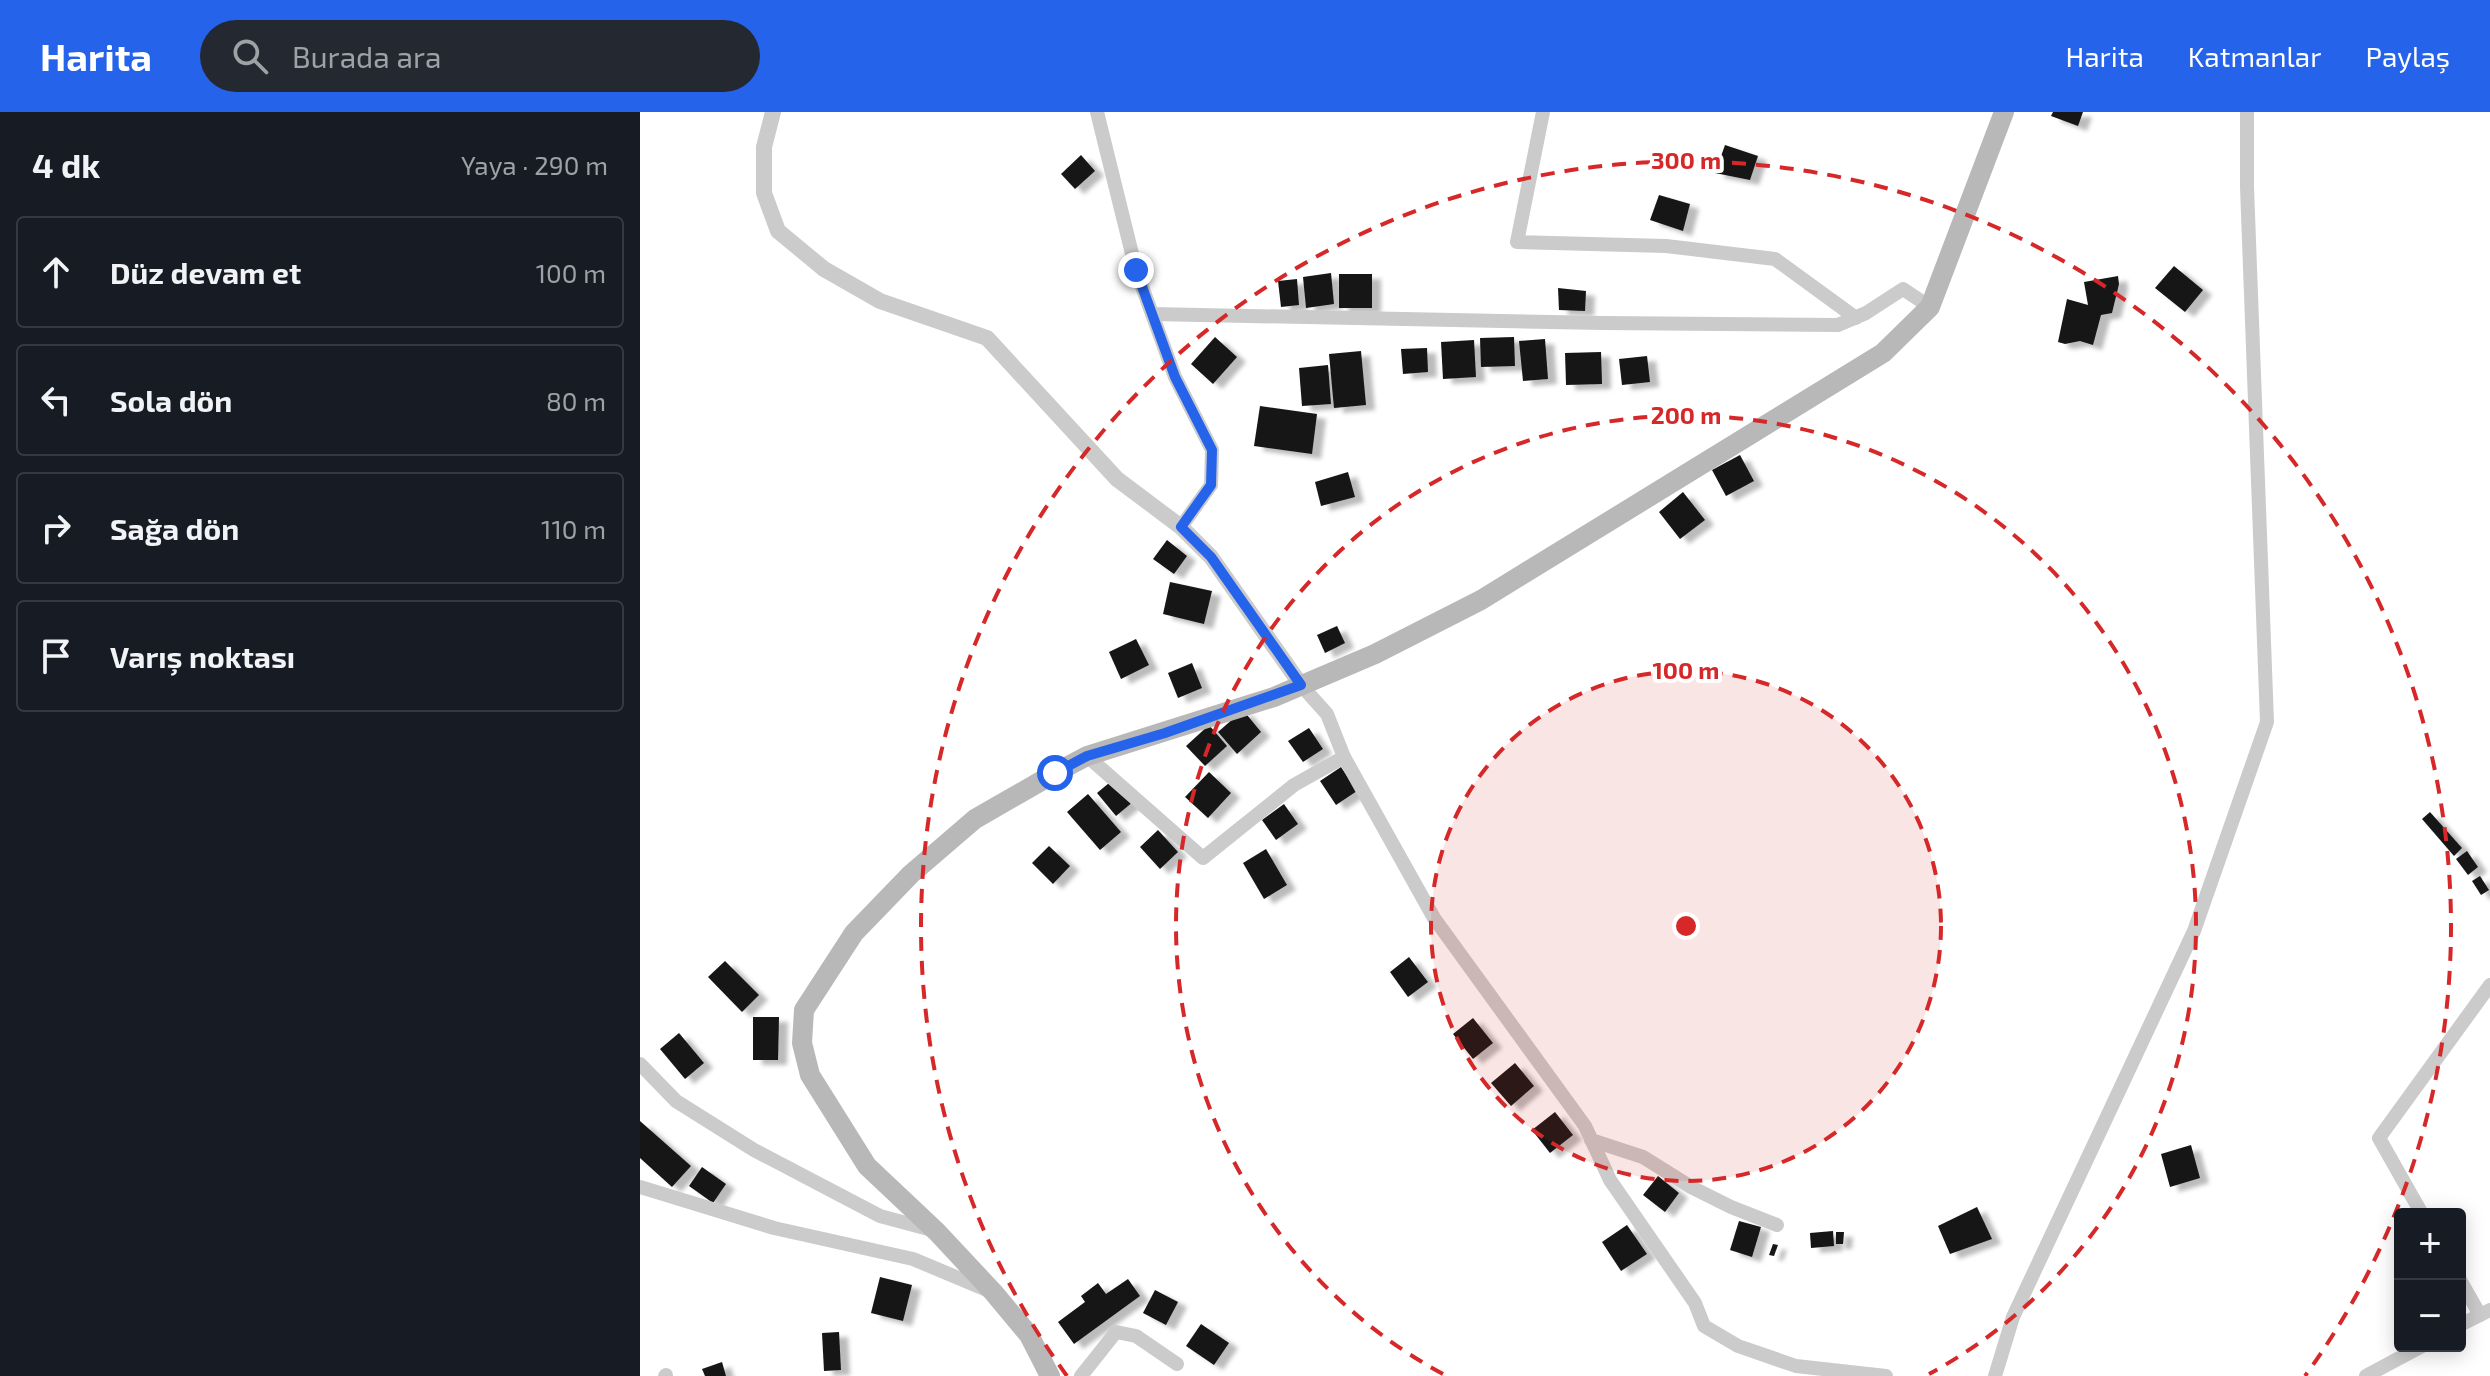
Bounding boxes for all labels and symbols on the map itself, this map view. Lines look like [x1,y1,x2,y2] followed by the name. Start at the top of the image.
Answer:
[1651,145,1721,174] text: 300 m
[1118,252,1154,288] route end
[1651,400,1721,429] text: 200 m
[1653,655,1719,684] text: 100 m
[1037,755,1073,791] route start
[1672,912,1700,940] centre of rings

